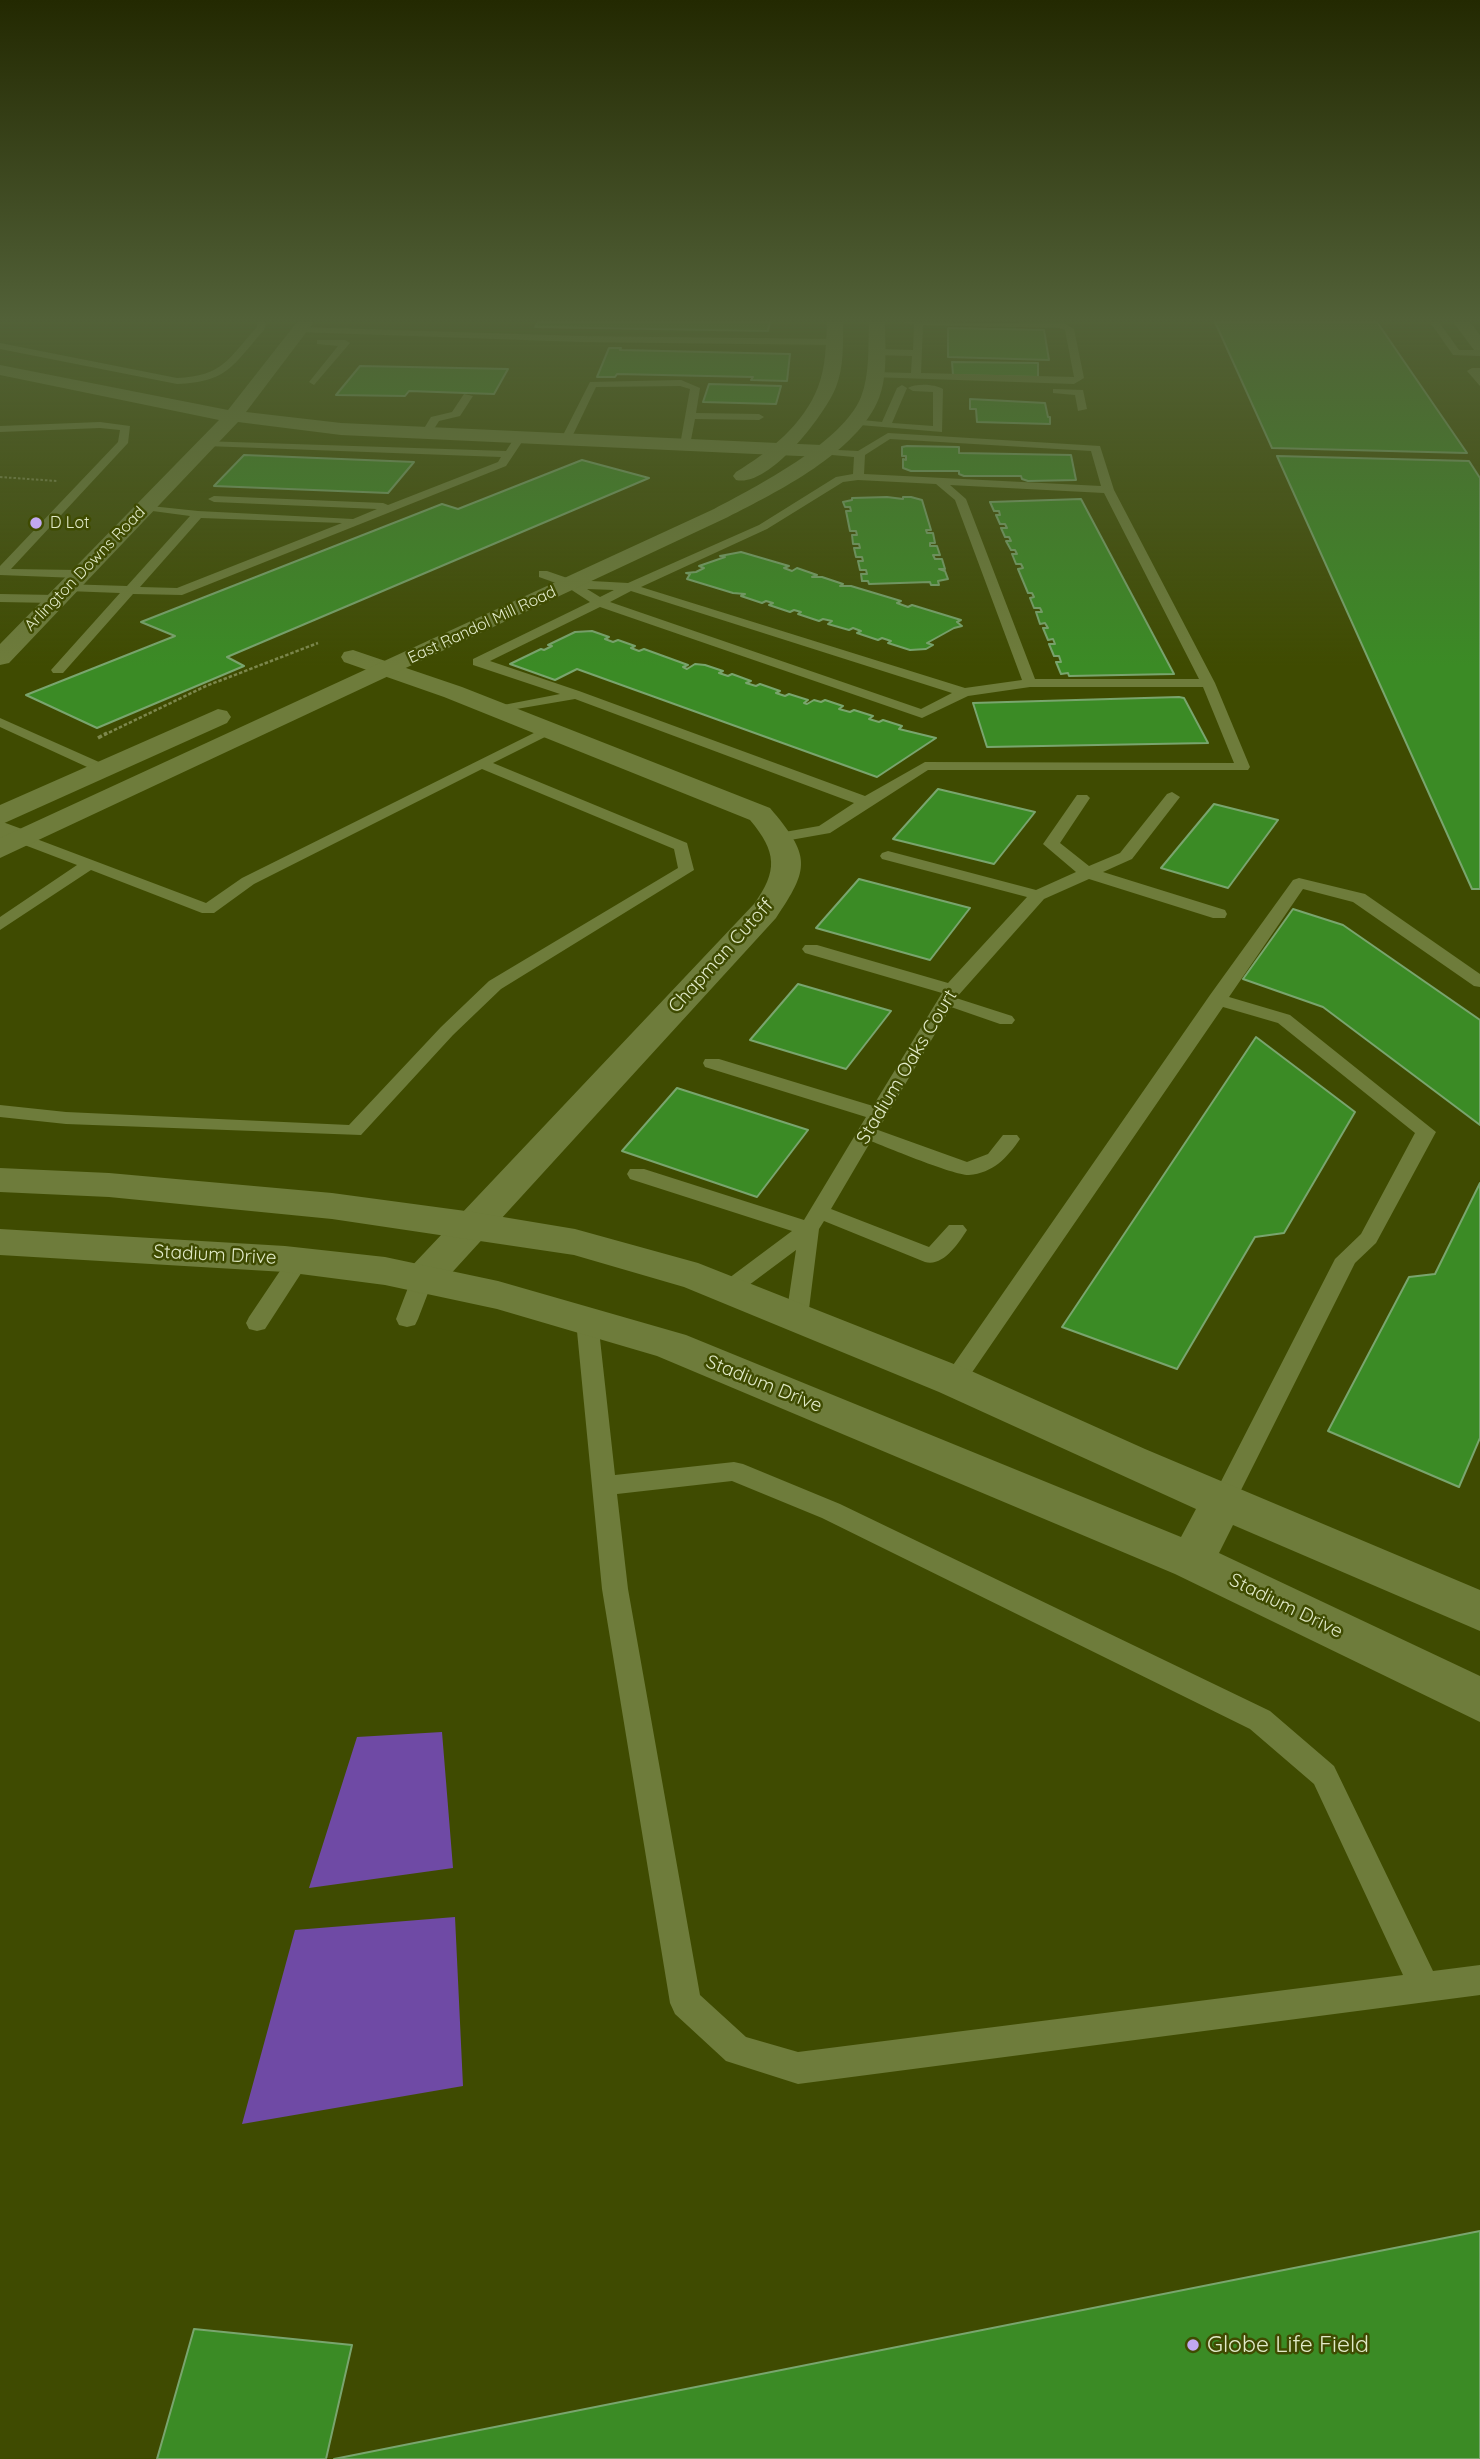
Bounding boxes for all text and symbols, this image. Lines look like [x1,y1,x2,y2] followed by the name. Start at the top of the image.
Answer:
[21,503,149,635] street label: Arlington Downs Road
[50,513,89,533] place label: D Lot
[28,515,44,531] marker: D Lot
[405,582,559,668] street label: East Randol Mill Road
[664,894,778,1018] street label: Chapman Cutoff
[852,986,962,1148] street label: Stadium Oaks Court
[153,1240,277,1270] street label: Stadium Drive
[703,1350,825,1418] street label: Stadium Drive
[1226,1569,1346,1643] street label: Stadium Drive
[1207,2331,1369,2359] place label: Globe Life Field
[1185,2337,1201,2353] marker: Globe Life Field

